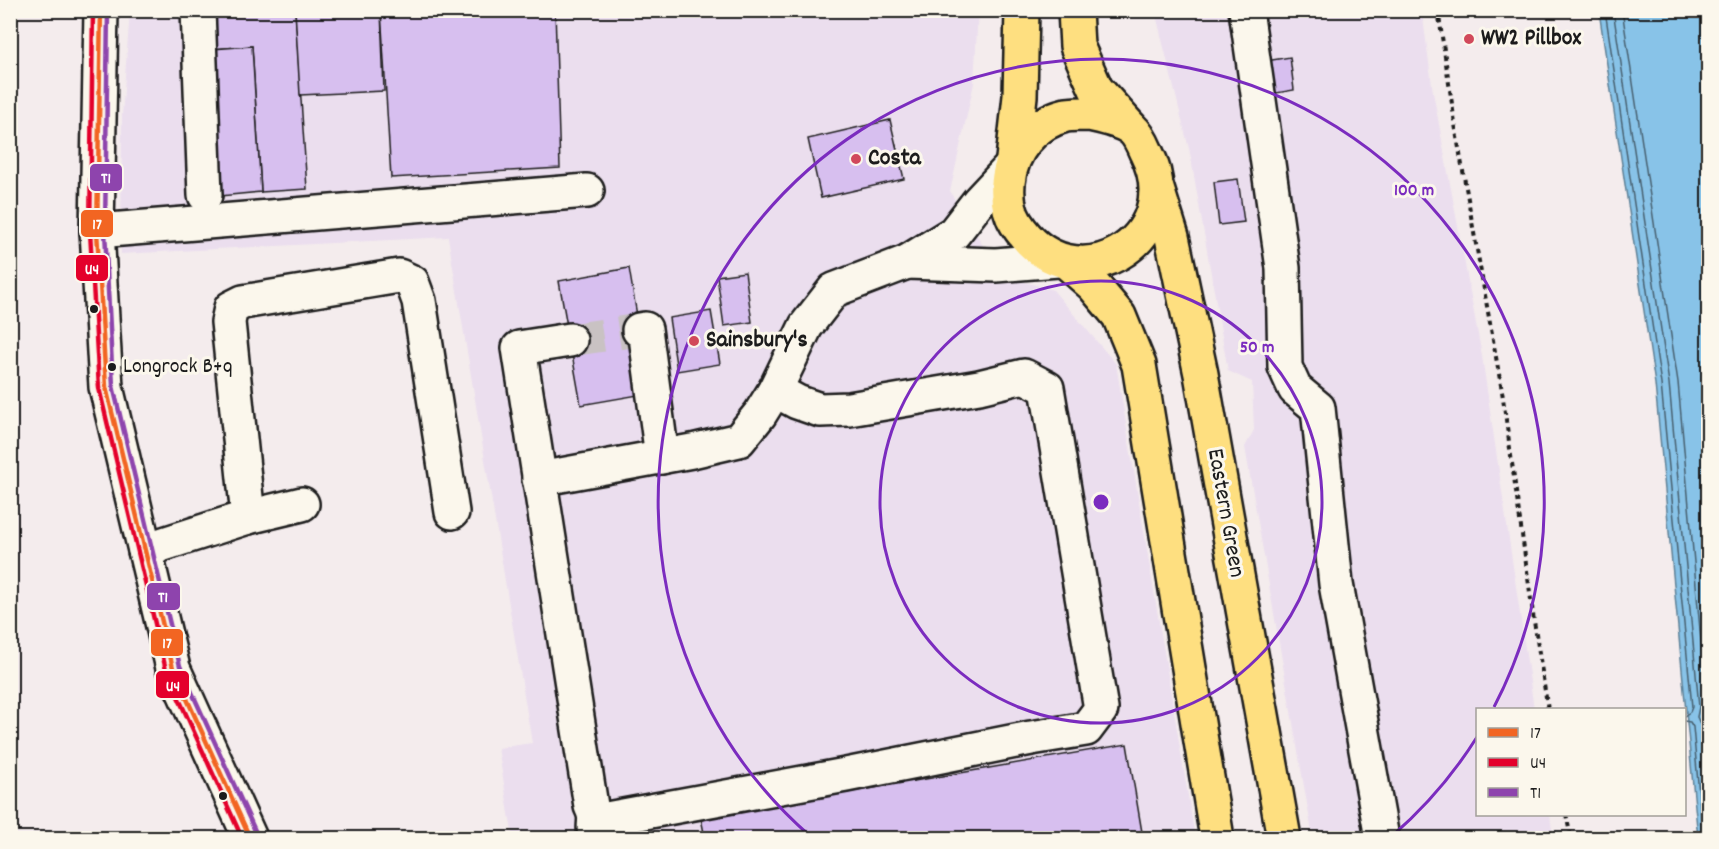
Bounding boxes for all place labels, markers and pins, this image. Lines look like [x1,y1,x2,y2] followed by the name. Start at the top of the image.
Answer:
[1481,22,1581,56] place label: WW2 Pillbox
[1462,32,1476,46] marker: WW2 Pillbox
[868,142,921,176] place label: Costa
[849,152,863,166] marker: Costa
[88,303,100,315] unlabelled marker
[706,324,808,358] place label: Sainsbury's
[687,334,701,348] marker: Sainsbury's
[123,352,233,383] place label: Longrock B+q
[106,361,118,373] marker: Longrock B+q
[1091,492,1111,512] centre of rings
[217,790,229,802] unlabelled marker

